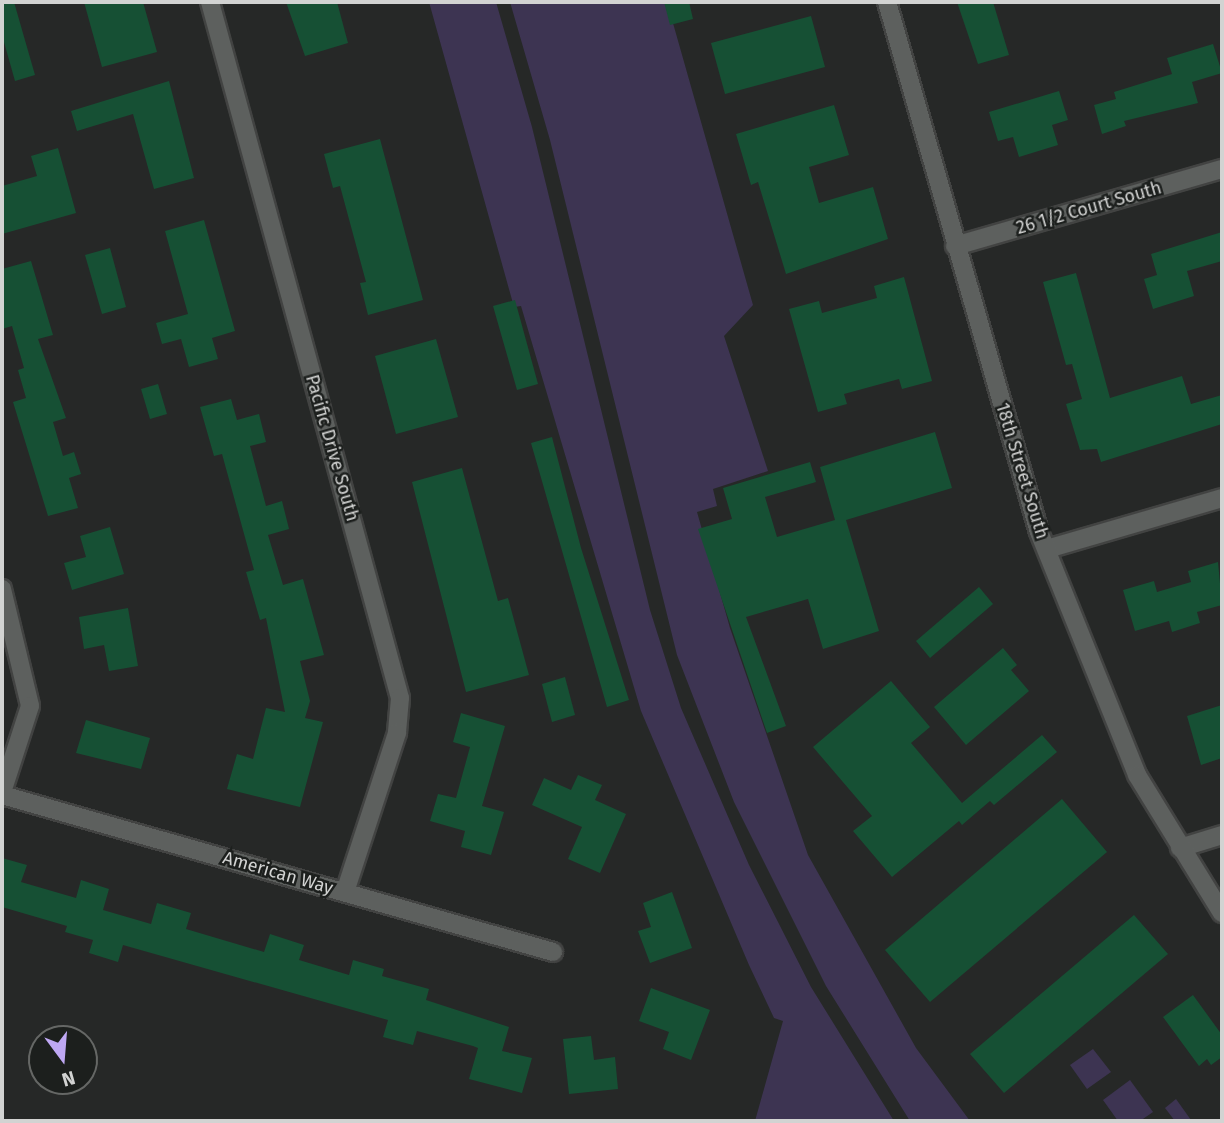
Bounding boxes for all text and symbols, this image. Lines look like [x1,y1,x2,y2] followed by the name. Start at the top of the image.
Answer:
[1014,177,1164,239] street label: 26 1/2 Court South
[301,372,363,524] street label: Pacific Drive South
[991,400,1053,542] street label: 18th Street South
[220,847,336,899] street label: American Way
[28,1025,98,1095] north arrow
[59,1066,78,1092] text: N

